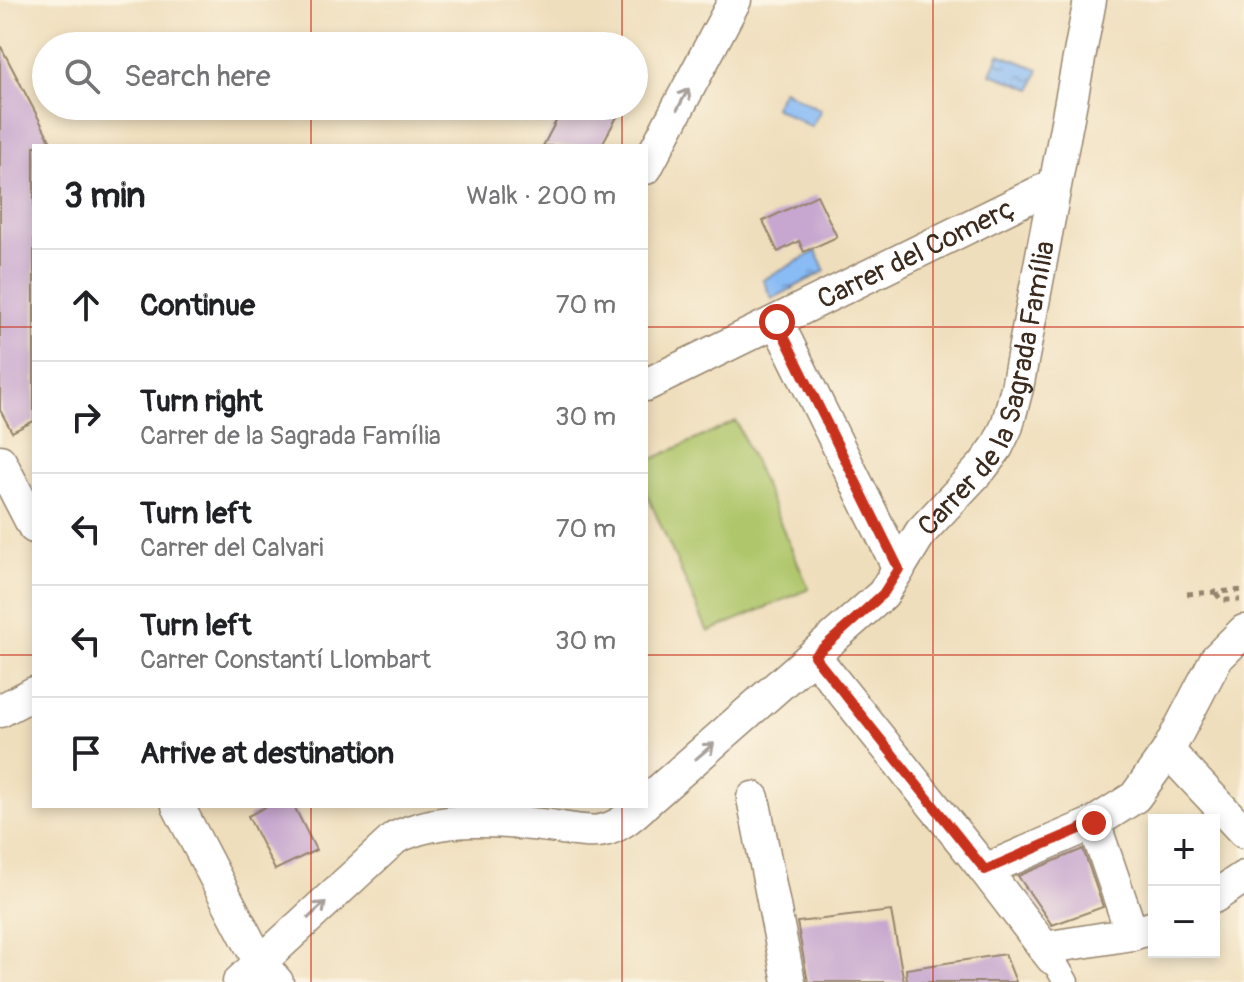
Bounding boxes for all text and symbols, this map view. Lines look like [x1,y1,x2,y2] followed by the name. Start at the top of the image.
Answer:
[32,32,648,120] search box
[60,54,104,98] icon: search
[124,58,271,95] text: Search here
[675,87,691,111] one-way arrow
[64,175,146,218] text: 3 min
[466,180,616,212] text: Walk · 200 m
[812,191,1020,317] street label: Carrer del Comerç
[911,238,1063,544] street label: Carrer de la Sagrada Família
[64,283,108,327] icon: ahead
[140,287,255,324] text: Continue
[556,289,616,321] text: 70 m
[759,304,795,340] route start
[140,383,263,420] text: Turn right
[64,395,108,439] icon: right
[555,401,616,433] text: 30 m
[140,420,441,452] text: Carrer de la Sagrada Família
[140,495,251,532] text: Turn left
[64,507,108,551] icon: left
[556,513,616,545] text: 70 m
[140,532,324,564] text: Carrer del Calvari
[140,607,251,644] text: Turn left
[64,619,108,663] icon: left
[555,625,616,657] text: 30 m
[140,644,431,676] text: Carrer Constantí Llombart
[64,731,108,775] icon: arrive
[140,735,394,772] text: Arrive at destination
[694,742,714,760] one-way arrow
[1076,805,1112,841] route end
[1148,814,1220,958] map controls
[1148,814,1220,886] button: +
[1148,886,1220,958] button: −
[307,900,327,919] one-way arrow

